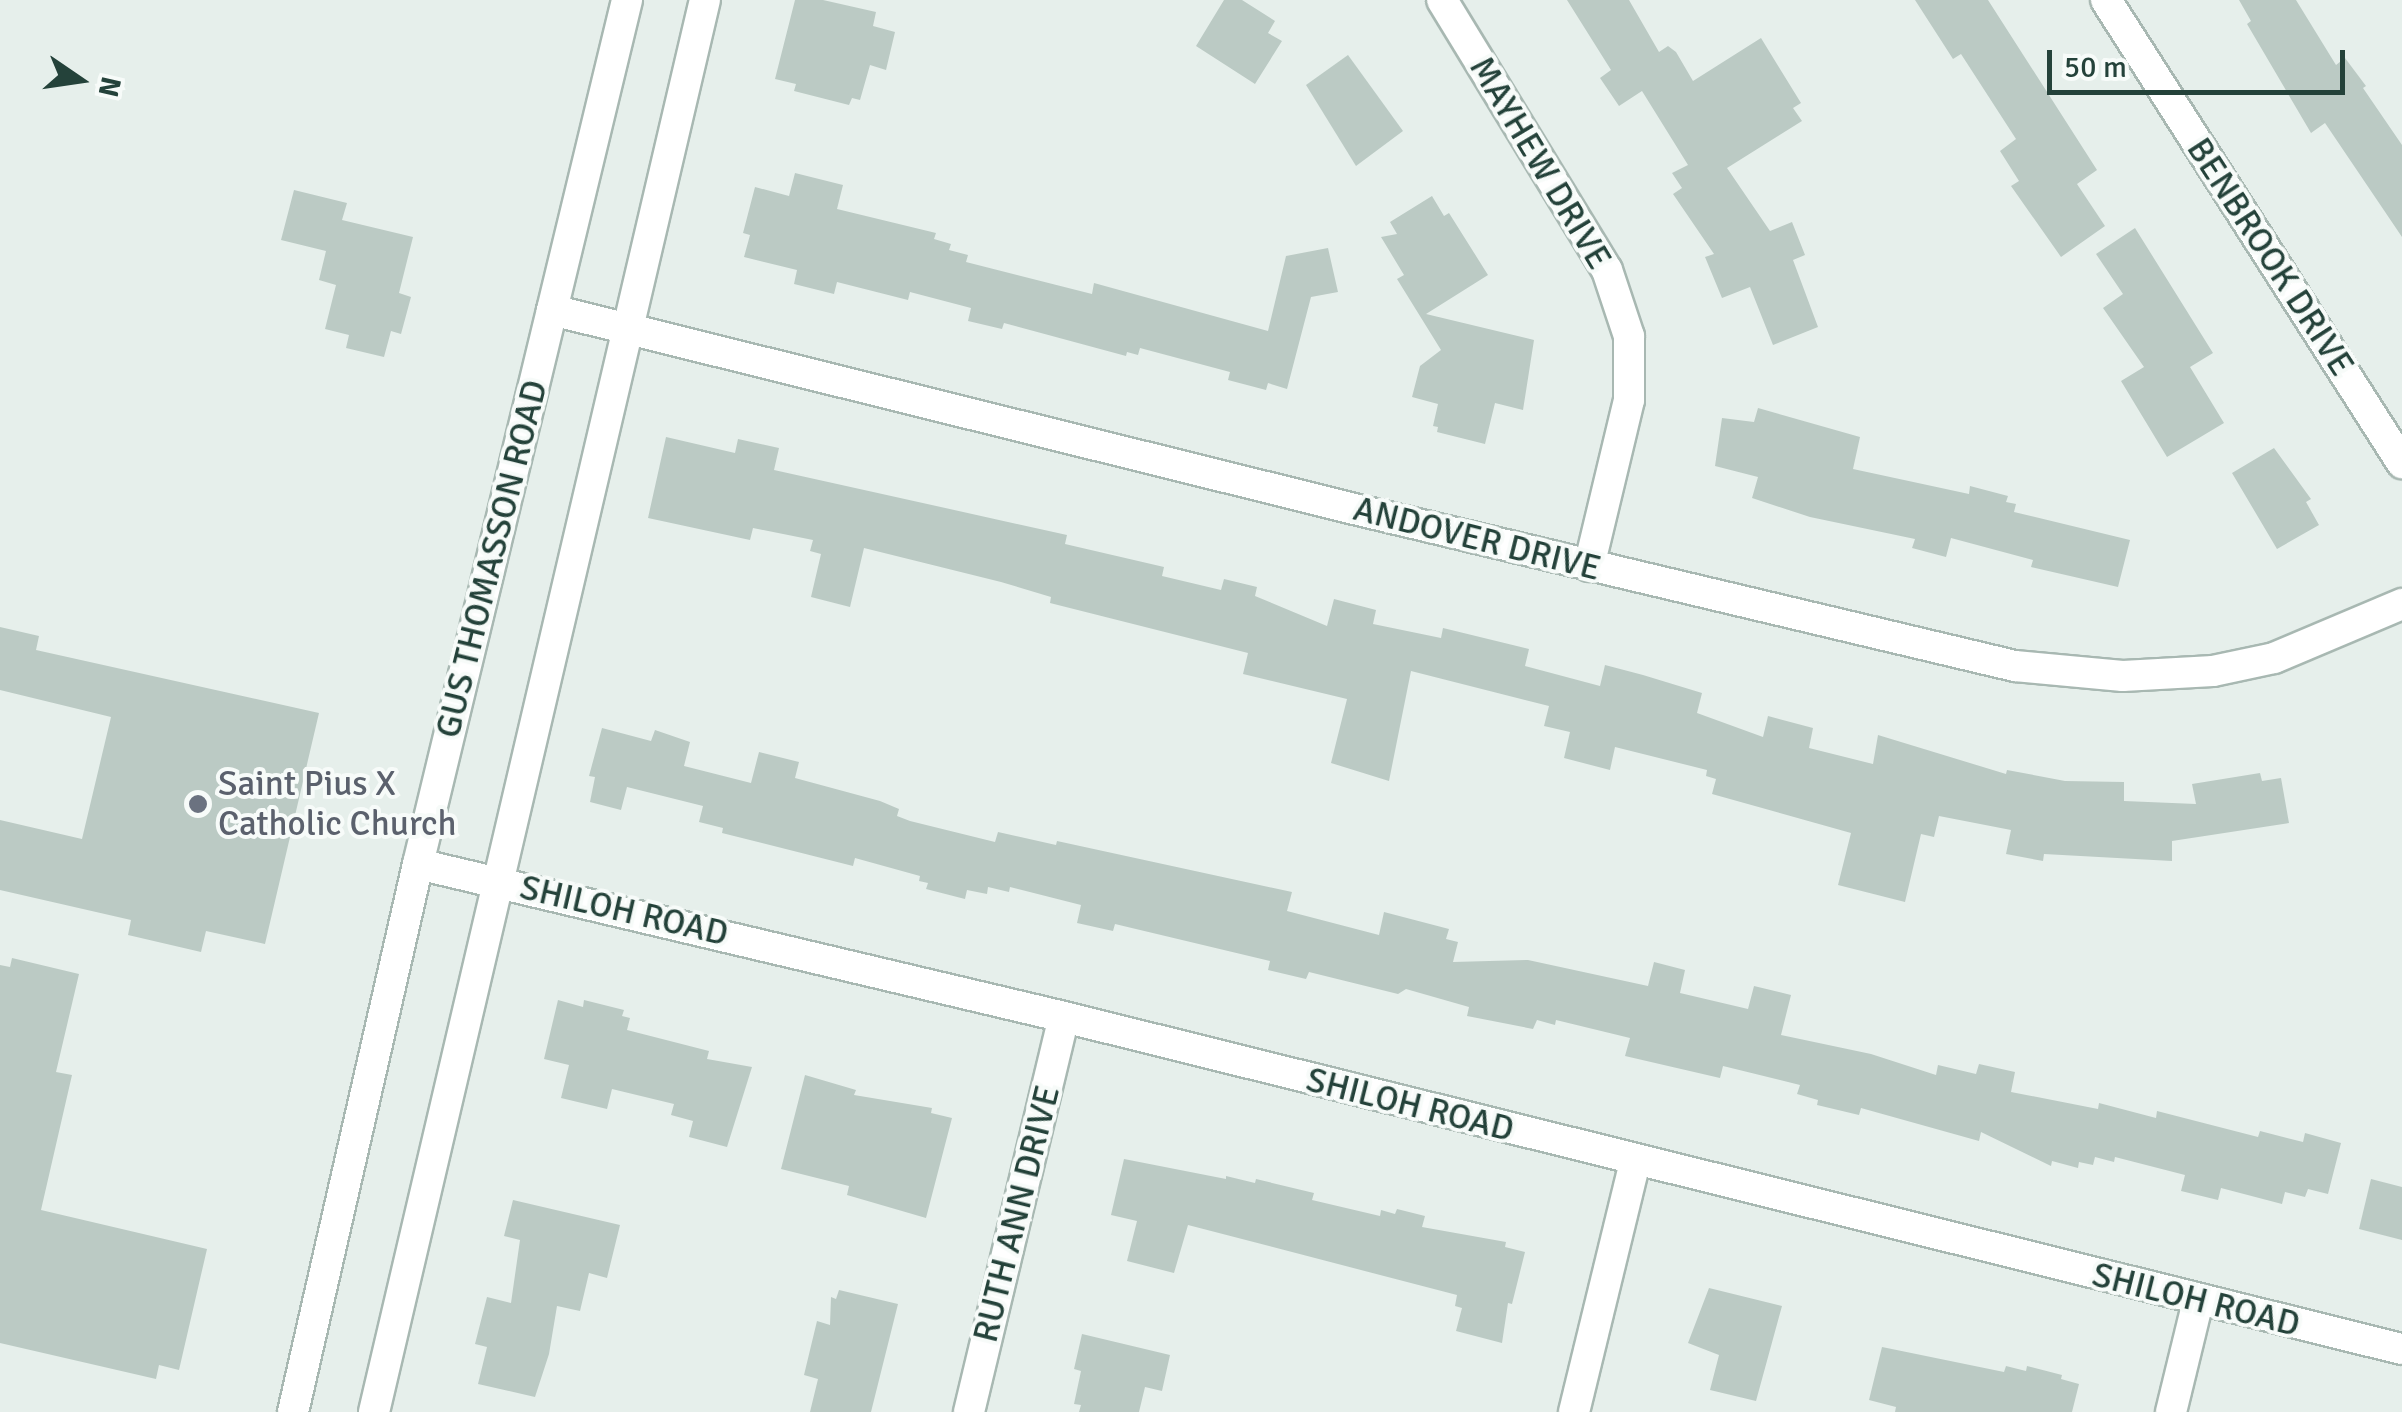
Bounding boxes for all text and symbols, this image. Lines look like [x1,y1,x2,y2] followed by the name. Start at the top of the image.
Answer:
[30,30,130,130] north arrow
[2052,30,2350,92] scale bar
[1460,49,1620,277] street label: MAYHEW DRIVE
[2064,49,2127,86] text: 50 m
[90,73,128,100] text: N
[2178,130,2362,384] street label: BENBROOK DRIVE
[427,376,557,742] street label: GUS THOMASSON ROAD
[1349,488,1605,590] street label: ANDOVER DRIVE
[218,763,457,845] place label: Saint Pius X Catholic Church
[187,793,209,815] marker: Saint Pius X Catholic Church
[516,867,732,955] street label: SHILOH ROAD
[1302,1059,1518,1151] street label: SHILOH ROAD
[965,1081,1069,1347] street label: RUTH ANN DRIVE
[2088,1254,2304,1346] street label: SHILOH ROAD

